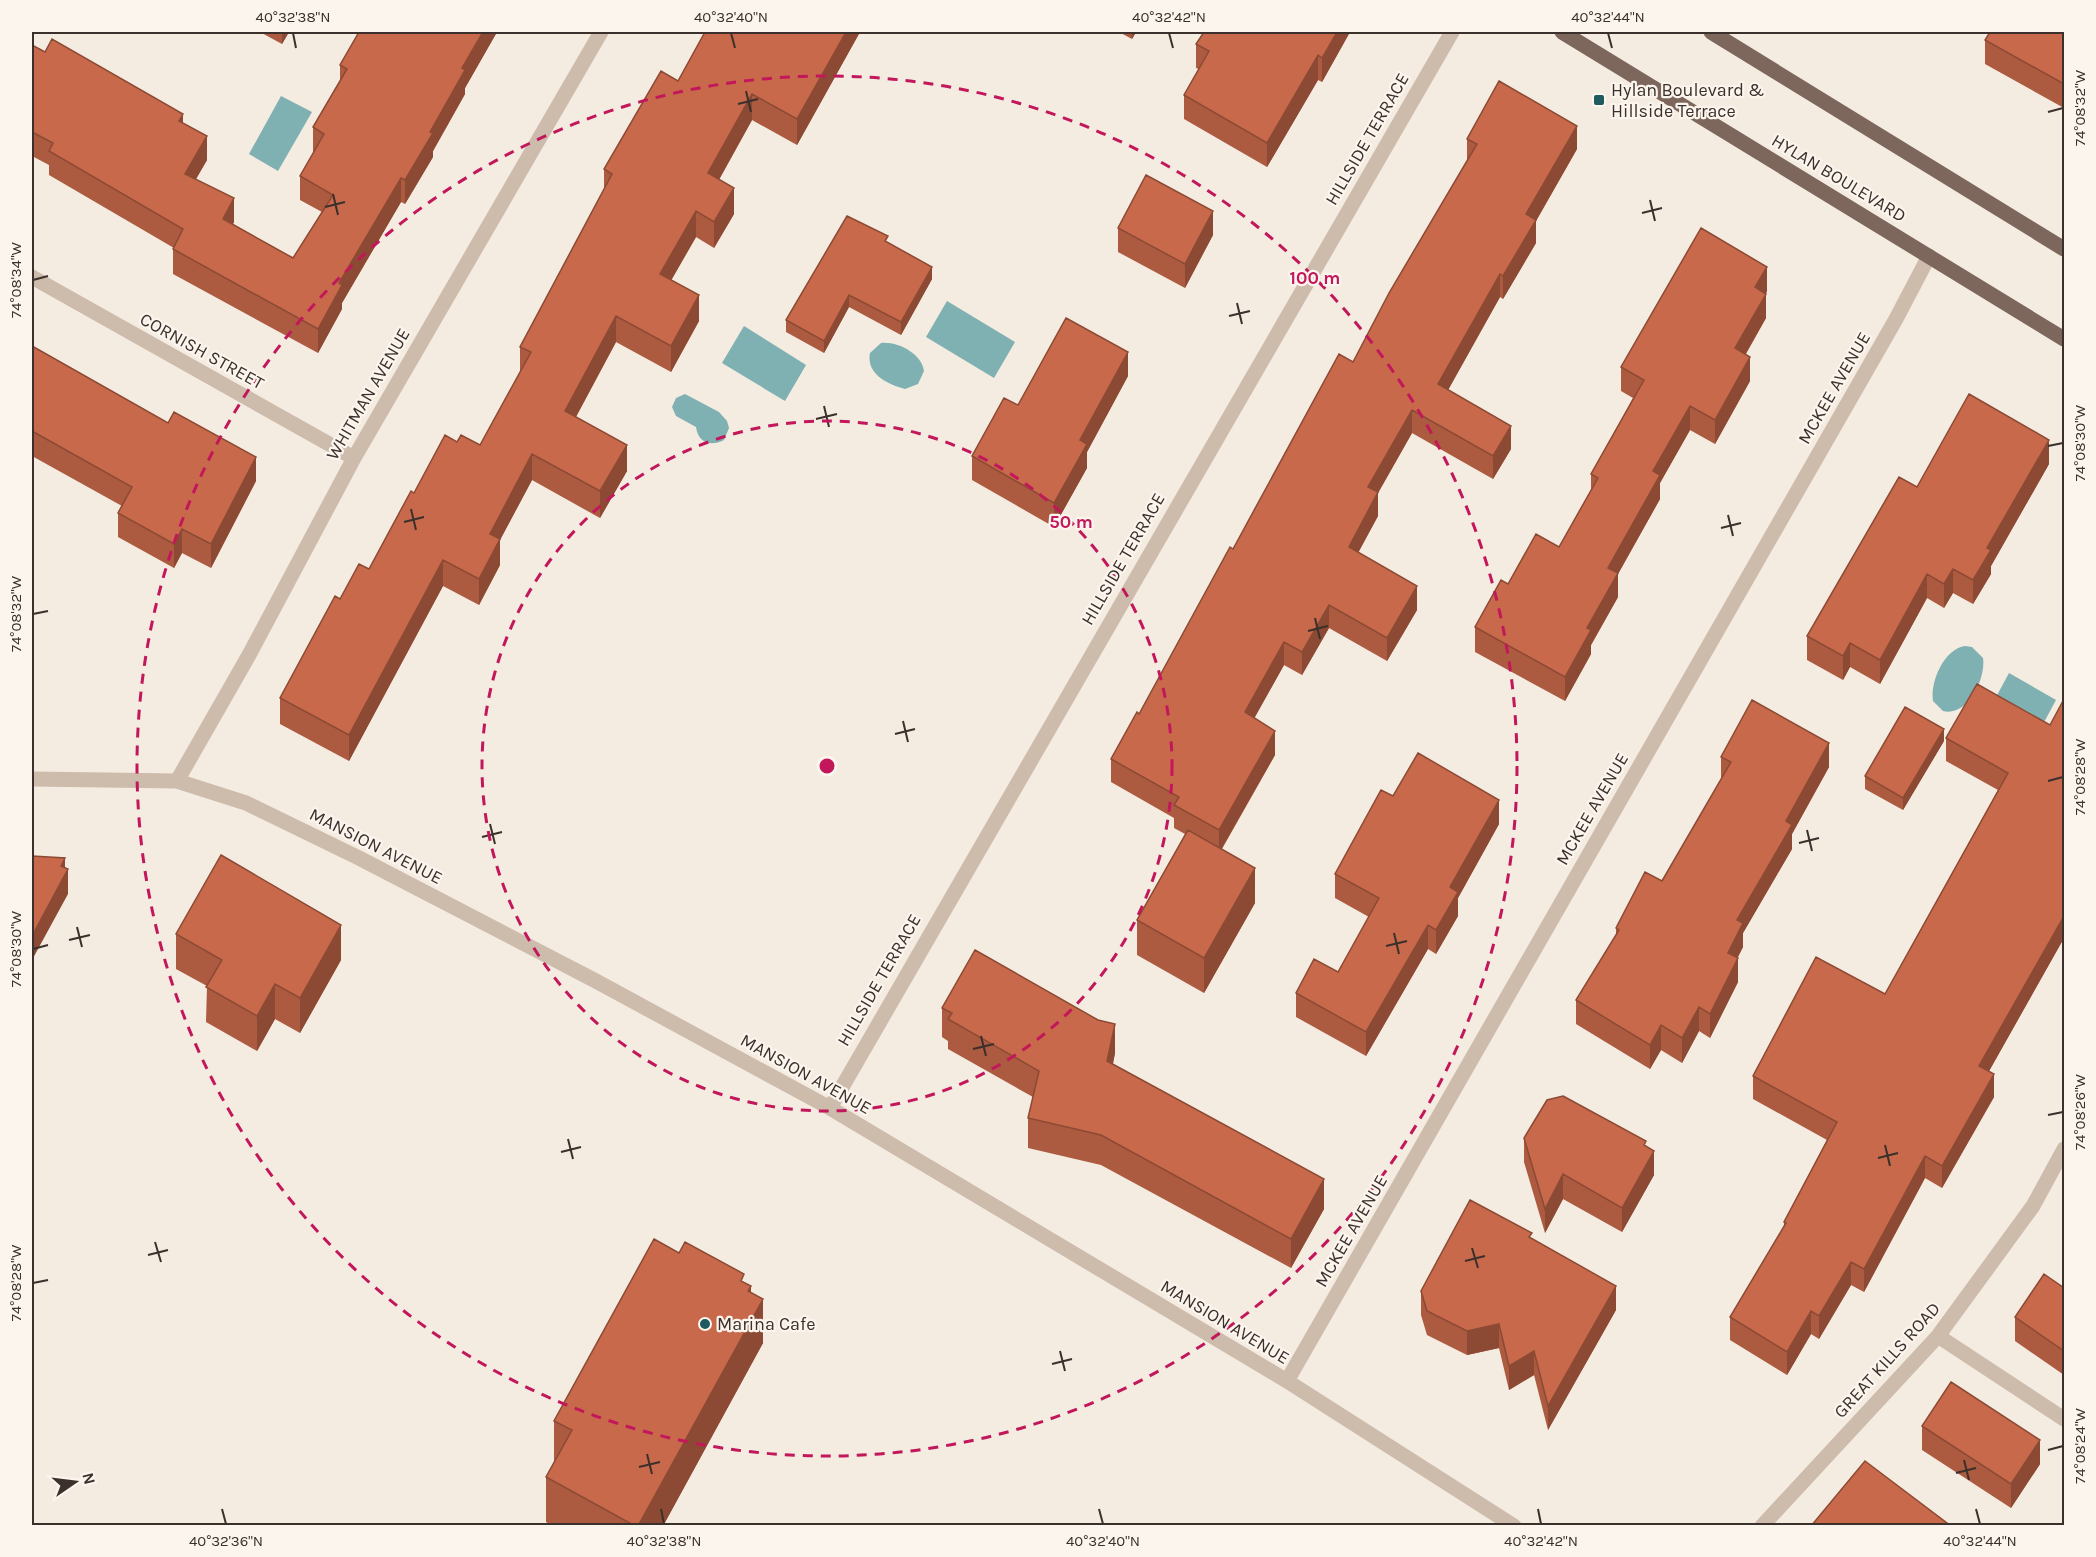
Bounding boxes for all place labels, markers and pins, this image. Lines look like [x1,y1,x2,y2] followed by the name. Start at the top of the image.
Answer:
[1611,79,1765,122] place label: Hylan Boulevard & Hillside Terrace
[1592,93,1606,107] marker: Hylan Boulevard & Hillside Terrace
[817,756,837,776] centre of rings
[717,1313,815,1335] place label: Marina Cafe
[698,1317,712,1331] marker: Marina Cafe

